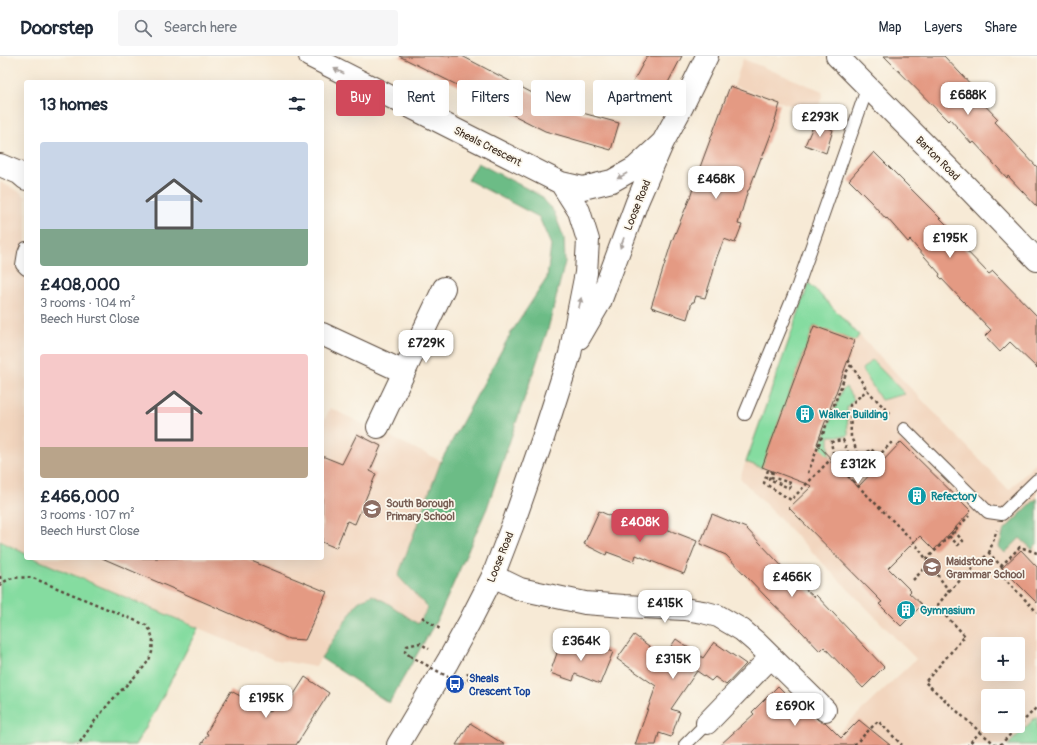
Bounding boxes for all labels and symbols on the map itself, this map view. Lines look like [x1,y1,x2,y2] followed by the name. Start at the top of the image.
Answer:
[333,68,345,74] one-way arrow
[940,82,996,116] pin: £688K
[792,104,848,138] pin: £293K
[452,124,524,169] street label: Sheals Crescent
[913,134,962,183] street label: Barton Road
[688,166,744,200] pin: £468K
[617,172,628,179] one-way arrow
[621,178,654,232] street label: Loose Road
[922,225,978,259] pin: £195K
[619,237,625,249] one-way arrow
[578,296,584,309] one-way arrow
[398,330,454,364] pin: £729K
[794,403,816,425] building icon: Walker Building
[819,408,888,421] place label: Walker Building
[830,451,886,485] pin: £312K
[906,485,928,507] building icon: Refectory
[931,490,977,503] place label: Refectory
[386,497,455,523] place label: South Borough Primary School
[361,498,383,520] school or university icon: South Borough Primary School
[612,509,668,543] pin: £408K
[484,530,517,584] street label: Loose Road
[946,555,1025,581] place label: Maidstone Grammar School
[921,556,943,578] school or university icon: Maidstone Grammar School
[764,564,820,598] pin: £466K
[637,590,693,624] pin: £415K
[895,599,917,621] building icon: Gymnasium
[920,604,975,617] place label: Gymnasium
[553,628,609,662] pin: £364K
[645,646,701,680] pin: £315K
[469,672,530,698] place label: Sheals Crescent Top
[444,673,466,695] bus stop icon: Sheals Crescent Top
[238,685,294,719] pin: £195K
[767,693,823,727] pin: £690K

